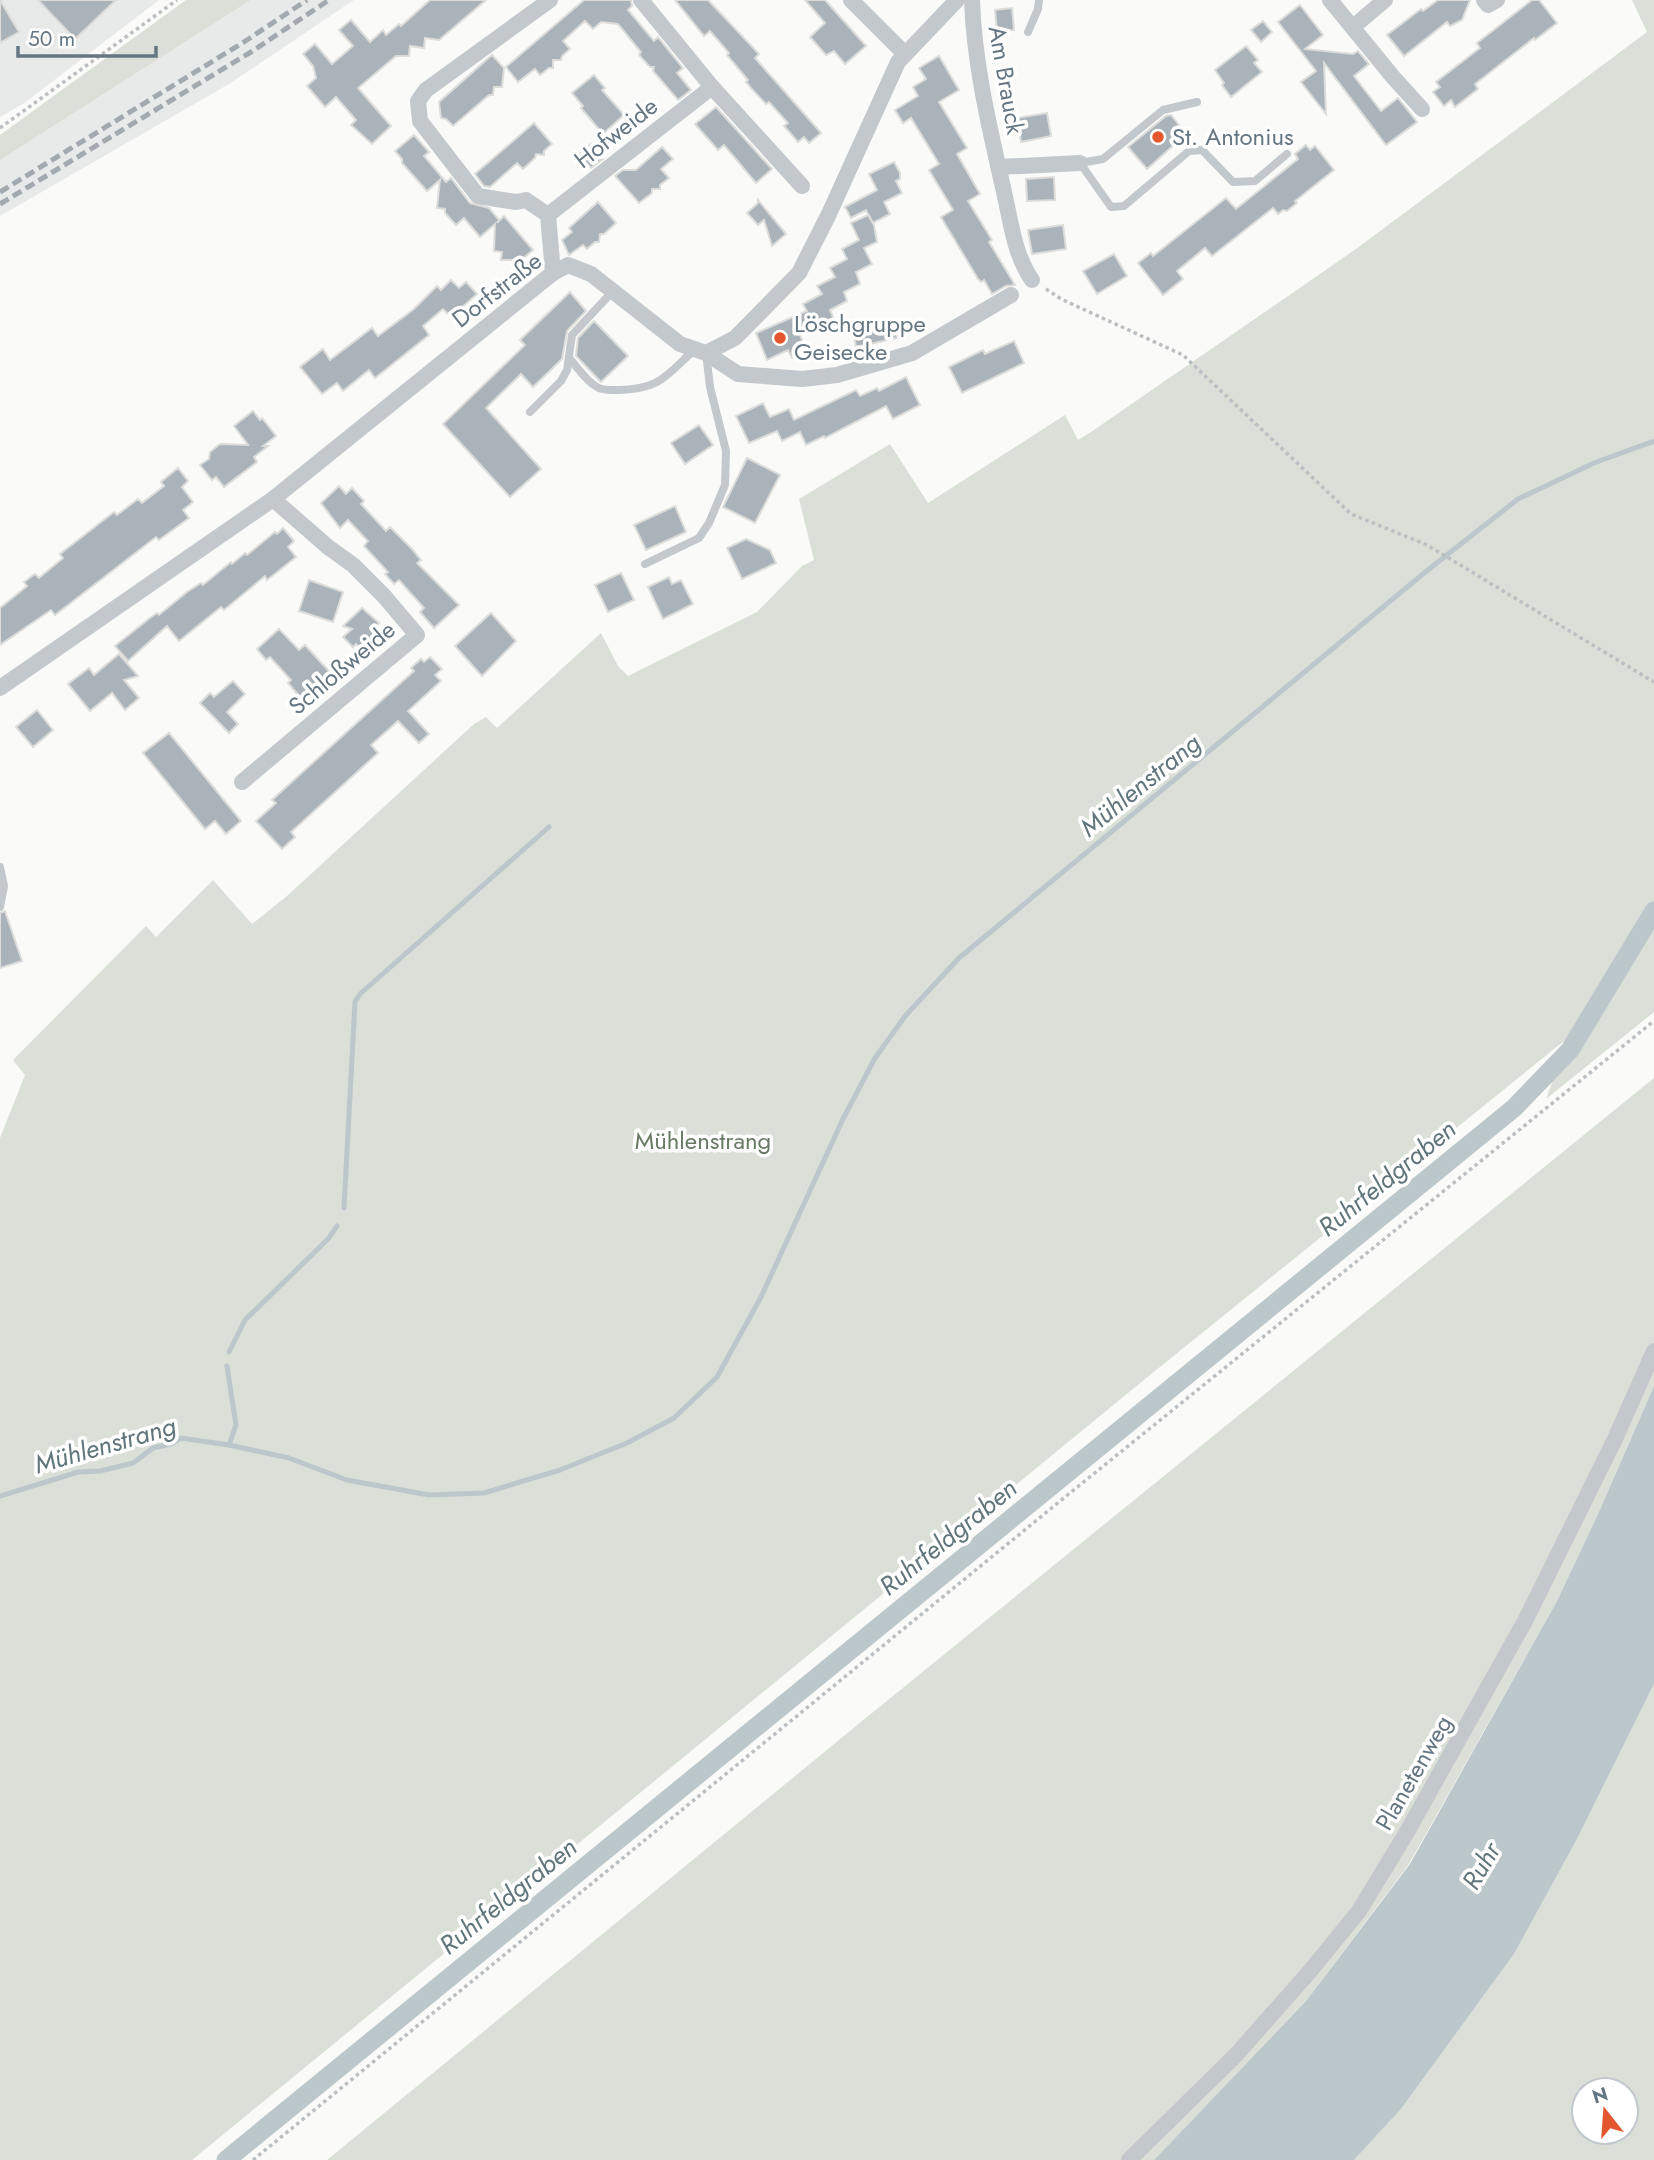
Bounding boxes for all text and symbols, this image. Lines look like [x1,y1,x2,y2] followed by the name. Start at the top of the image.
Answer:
[18,14,156,58] scale bar
[980,23,1033,137] street label: Am Brauck
[28,24,75,54] text: 50 m
[566,89,665,176] street label: Hofweide
[1172,119,1294,154] place label: St. Antonius
[1150,129,1166,145] marker: St. Antonius
[444,243,549,336] street label: Dorfstraße
[794,306,926,369] place label: Löschgruppe Geisecke
[772,330,788,346] marker: Löschgruppe Geisecke
[281,612,403,723] street label: Schloßweide
[1071,724,1209,846] water label: Mühlenstrang
[1310,1110,1464,1246] water label: Ruhrfeldgraben
[635,1123,771,1158] park label: Mühlenstrang
[30,1407,180,1483] water label: Mühlenstrang
[871,1469,1025,1605] water label: Ruhrfeldgraben
[1366,1709,1461,1837] street label: Planetenweg
[431,1828,585,1964] water label: Ruhrfeldgraben
[1452,1834,1510,1897] water label: Ruhr
[1570,2076,1640,2146] north arrow
[1589,2080,1611,2110] text: N

